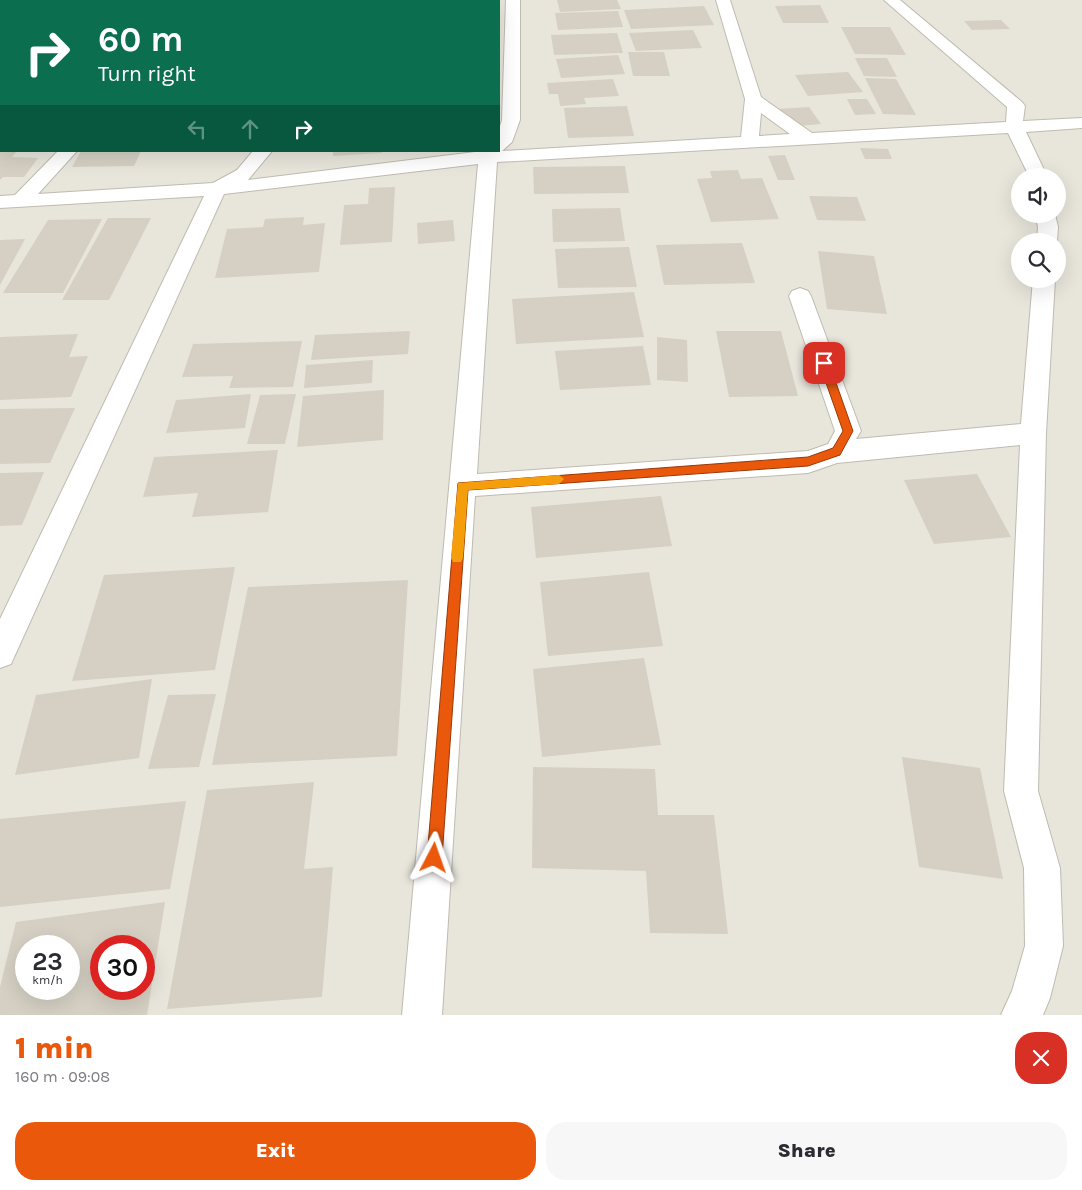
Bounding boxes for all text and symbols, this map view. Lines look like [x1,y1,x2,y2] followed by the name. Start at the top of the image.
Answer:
[98,19,183,60] text: 60 m
[15,20,80,85] icon: right
[98,61,196,87] text: Turn right
[183,115,211,143] icon: left
[236,115,264,143] icon: ahead
[289,115,317,143] icon: right
[1011,168,1066,288] map controls
[1011,168,1066,223] button: sound
[1011,233,1066,288] button: search
[803,342,845,384] pin
[810,349,838,377] icon: arrive
[407,831,459,883] position arrow
[90,935,155,1000] speed limit sign: 30
[32,947,63,976] text: 23
[32,973,63,987] text: km/h
[15,1030,94,1066] text: 1 min
[1015,1032,1067,1084] button: close
[15,1067,110,1086] text: 160 m · 09:08
[15,1122,536,1180] button: Exit
[546,1122,1067,1180] button: Share

